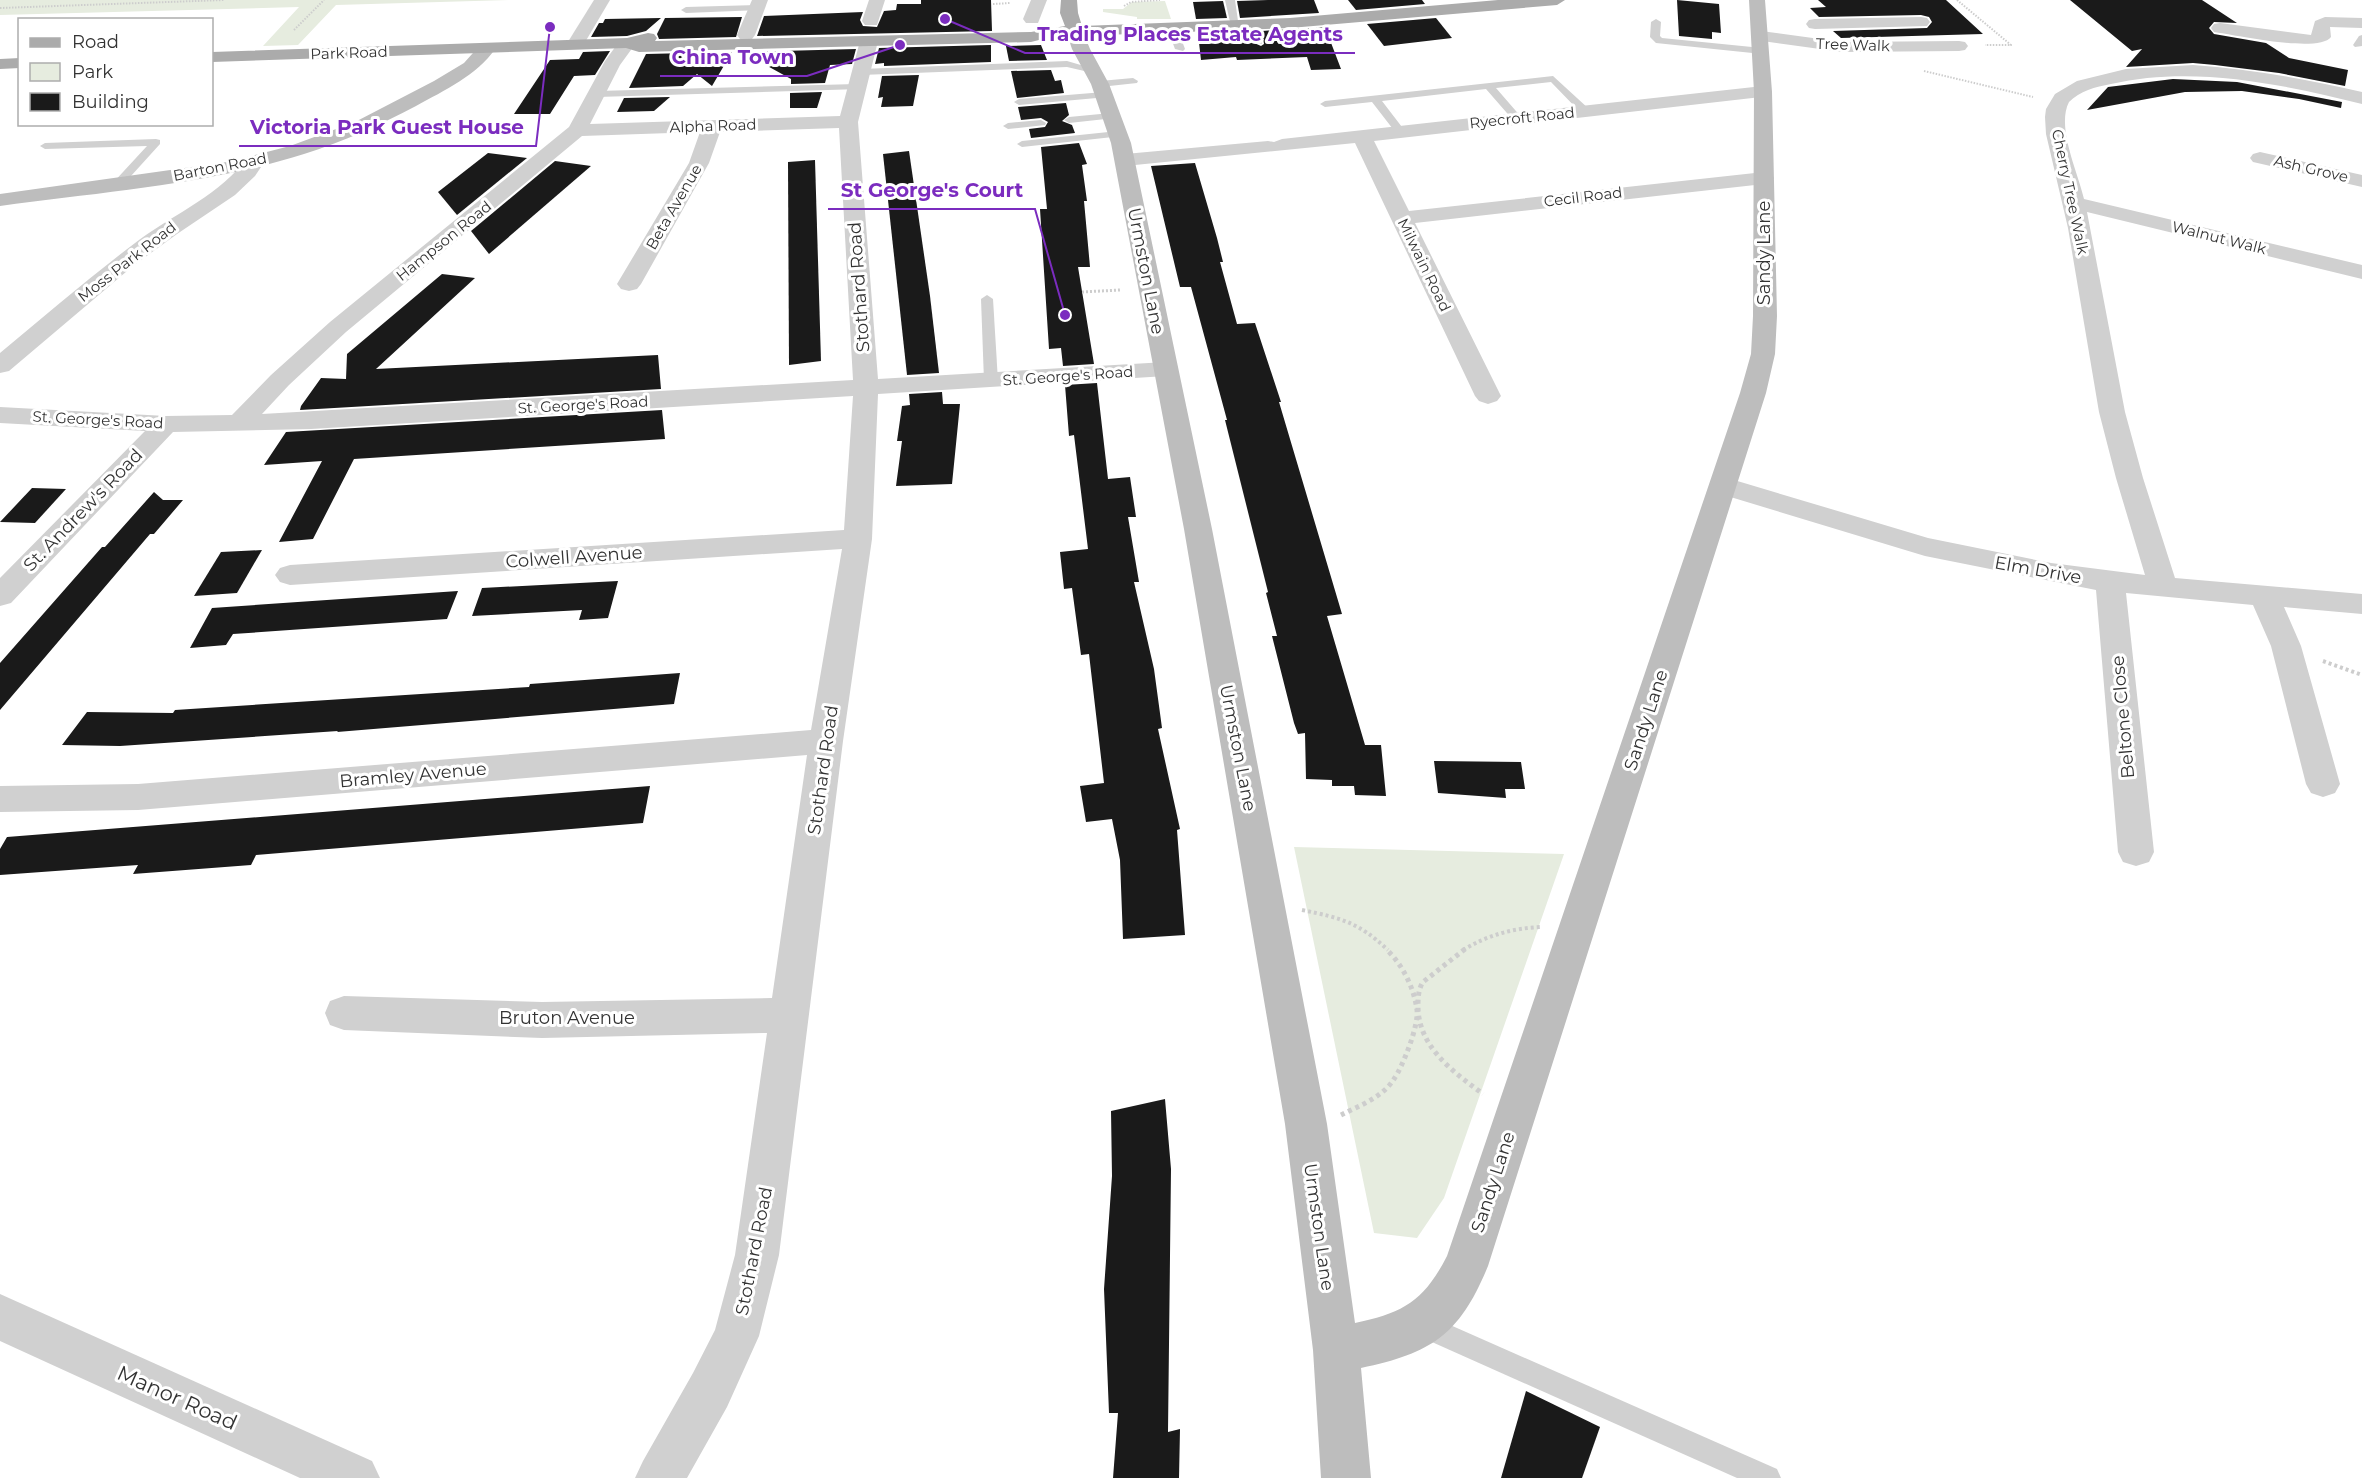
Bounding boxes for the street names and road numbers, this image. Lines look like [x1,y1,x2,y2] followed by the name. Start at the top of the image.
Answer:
[1816,34,1890,55] street label: Tree Walk
[310,42,388,63] street label: Park Road
[1468,103,1576,132] street label: Ryecroft Road
[669,114,757,137] street label: Alpha Road
[2048,127,2093,256] street label: Cherry Tree Walk
[172,148,268,185] street label: Barton Road
[2272,151,2350,186] street label: Ash Grove
[641,161,706,253] street label: Beta Avenue
[1543,182,1623,211] street label: Cecil Road
[392,196,495,285] street label: Hampson Road
[1753,201,1775,305] street label: Sandy Lane
[1123,206,1169,336] street label: Urmston Lane
[1394,215,1455,315] street label: Milwain Road
[74,217,180,306] street label: Moss Park Road
[2170,217,2268,258] street label: Walnut Walk
[843,221,875,353] street label: Stothard Road
[1002,361,1134,390] street label: St. George's Road
[517,392,649,417] street label: St. George's Road
[32,407,164,432] street label: St. George's Road
[19,444,147,576] street label: St. Andrew's Road
[505,541,643,573] street label: Colwell Avenue
[1993,552,2083,588] street label: Elm Drive
[2107,654,2139,780] street label: Beltone Close
[1619,667,1673,773] street label: Sandy Lane
[1215,683,1261,813] street label: Urmston Lane
[803,704,843,836] street label: Stothard Road
[338,758,488,792] street label: Bramley Avenue
[499,1007,635,1029] street label: Bruton Avenue
[1466,1129,1520,1235] street label: Sandy Lane
[1299,1162,1339,1292] street label: Urmston Lane
[731,1185,777,1317] street label: Stothard Road
[113,1360,241,1435] street label: Manor Road

